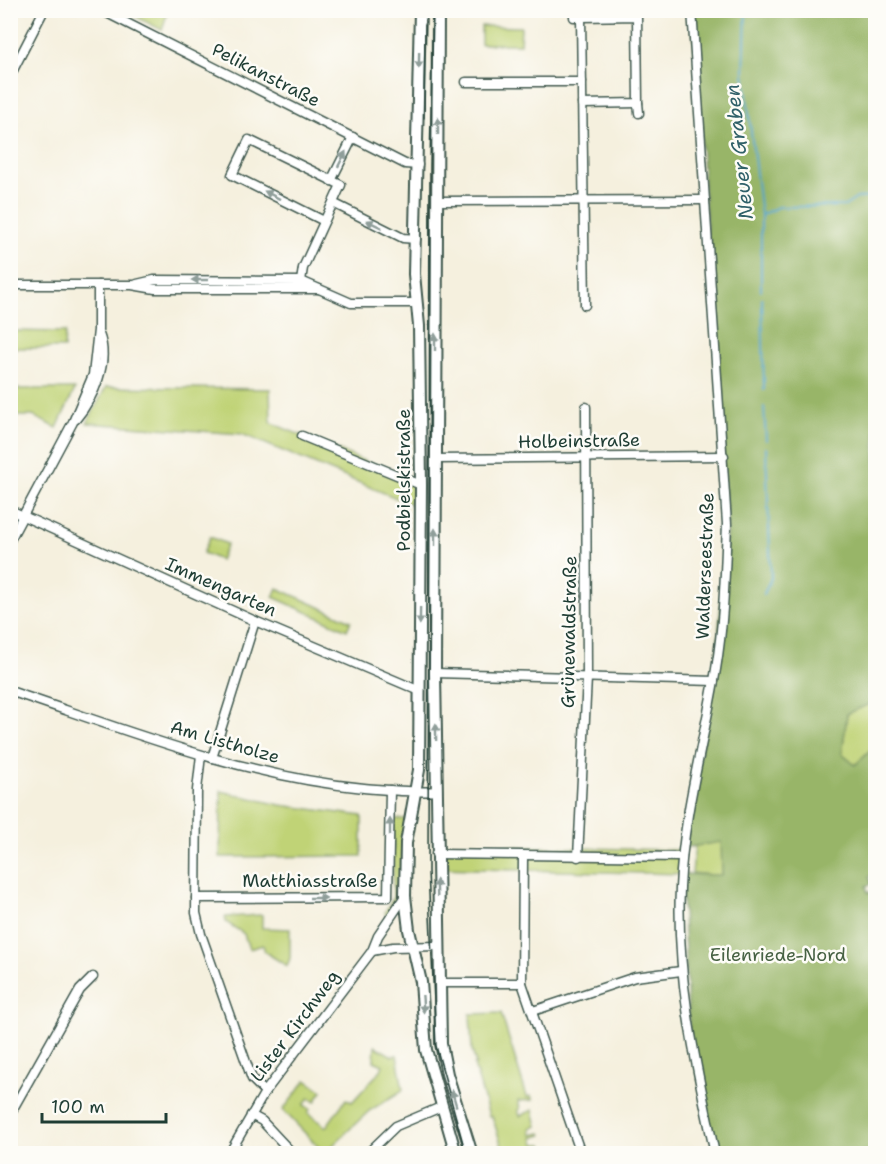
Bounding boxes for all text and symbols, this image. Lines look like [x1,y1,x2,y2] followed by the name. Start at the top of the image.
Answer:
[208,37,324,113] street label: Pelikanstraße
[414,51,424,70] one-way arrow
[719,83,759,221] water label: Neuer Graben
[433,117,443,136] one-way arrow
[337,150,347,167] one-way arrow
[263,191,281,201] one-way arrow
[365,219,383,229] one-way arrow
[190,275,209,285] one-way arrow
[430,333,440,352] one-way arrow
[392,409,416,551] street label: Podbielskistraße
[518,428,640,454] street label: Holbeinstraße
[690,492,720,640] street label: Walderseestraße
[430,528,440,547] one-way arrow
[162,552,280,622] street label: Immengarten
[556,556,582,708] street label: Grünewaldstraße
[415,606,425,625] one-way arrow
[168,715,282,769] street label: Am Listholze
[431,723,441,742] one-way arrow
[385,818,395,837] one-way arrow
[242,869,378,893] street label: Matthiasstraße
[433,878,442,897] one-way arrow
[308,893,327,903] one-way arrow
[710,943,846,967] park label: Eilenriede-Nord
[245,965,345,1087] street label: Lister Kirchweg
[418,995,428,1014] one-way arrow
[42,1086,166,1124] scale bar
[449,1089,458,1107] one-way arrow
[51,1095,105,1119] text: 100 m

